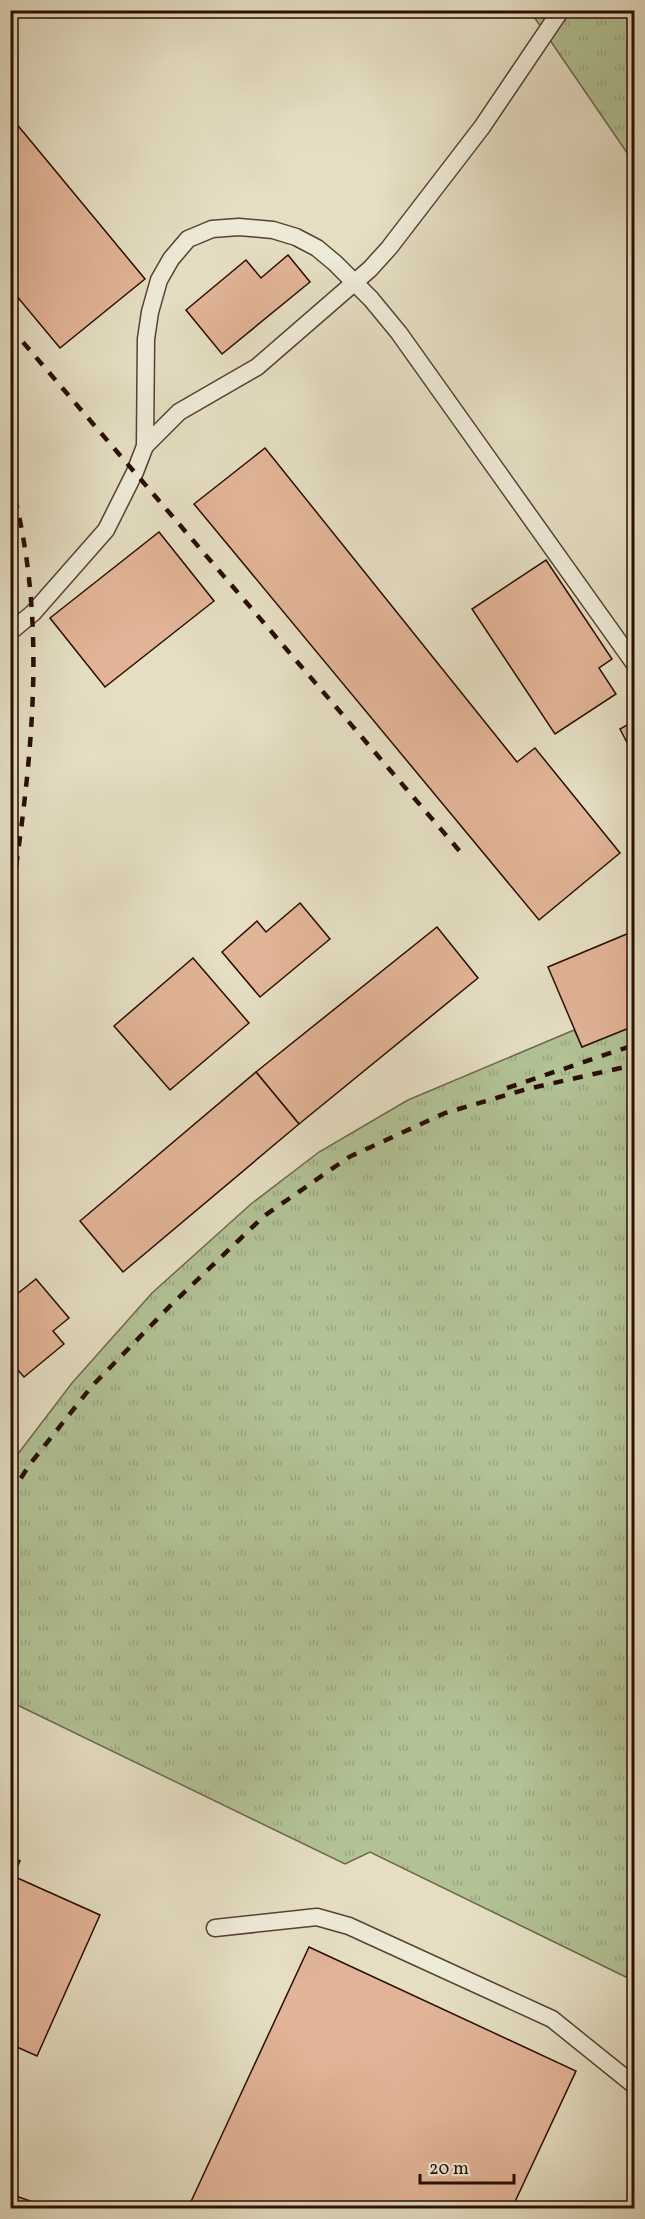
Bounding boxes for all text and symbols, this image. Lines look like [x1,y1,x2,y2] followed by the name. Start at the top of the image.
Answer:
[420,2147,514,2185] scale bar
[429,2157,469,2182] text: 20 m

